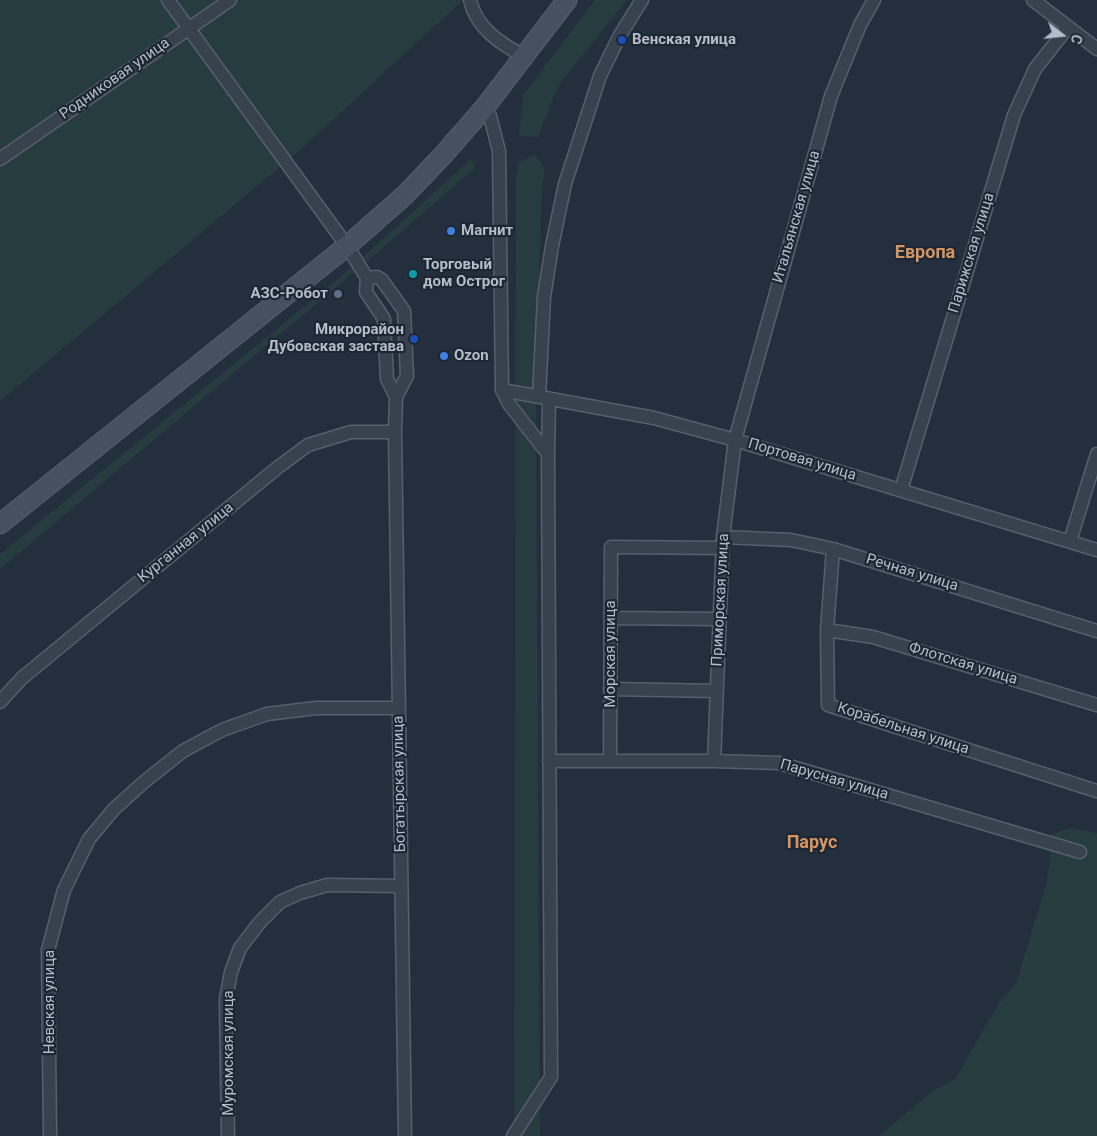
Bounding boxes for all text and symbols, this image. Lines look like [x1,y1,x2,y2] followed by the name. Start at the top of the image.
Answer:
[1037,10,1087,60] north arrow
[632,31,736,49] place label: Венская улица
[1067,33,1085,46] text: С
[57,34,173,124] street label: Родниковая улица
[616,34,628,46] marker: Венская улица
[769,149,825,285] street label: Итальянская улица
[945,191,999,315] street label: Парижская улица
[461,222,513,240] place label: Магнит
[445,225,457,237] marker: Магнит
[895,242,955,264] district label: Европа
[423,256,505,291] place label: Торговый дом Острог
[407,268,419,280] marker: Торговый дом Острог
[250,285,328,303] place label: АЗС-Робот
[332,288,344,300] marker: АЗС-Робот
[268,321,404,356] place label: Микрорайон Дубовская застава
[408,333,420,345] marker: Микрорайон Дубовская застава
[454,347,489,365] place label: Ozon
[438,350,450,362] marker: Ozon
[746,435,858,485] street label: Портовая улица
[135,499,237,587] street label: Курганная улица
[709,533,733,667] street label: Приморская улица
[864,550,960,596] street label: Речная улица
[602,600,620,708] street label: Морская улица
[907,639,1019,689] street label: Флотская улица
[835,699,971,759] street label: Корабельная улица
[390,715,410,853] street label: Богатырская улица
[778,756,890,804] street label: Парусная улица
[787,832,837,854] district label: Парус
[41,950,59,1054] street label: Невская улица
[220,990,238,1116] street label: Муромская улица

